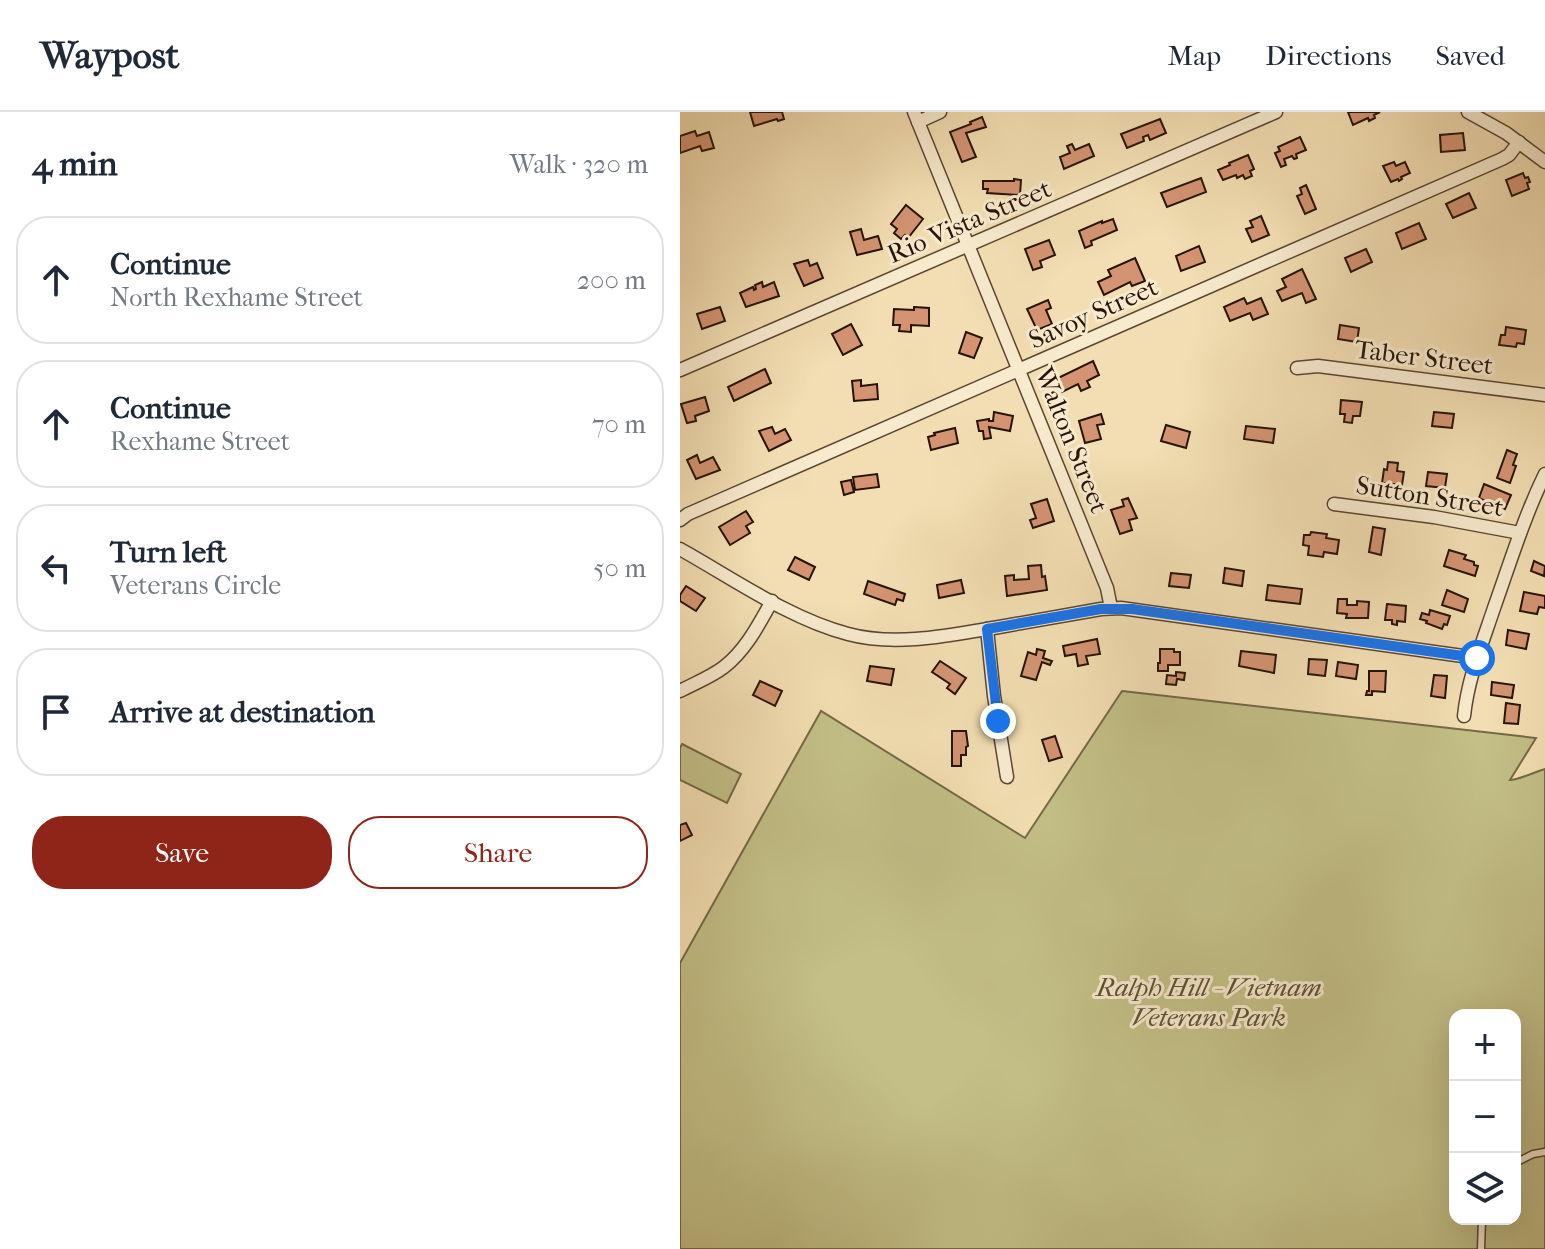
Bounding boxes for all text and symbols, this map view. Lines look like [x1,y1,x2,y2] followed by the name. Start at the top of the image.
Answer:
[40,33,179,78] text: Waypost
[1168,39,1221,72] text: Map
[1265,39,1392,72] text: Directions
[1436,39,1505,72] text: Saved
[32,144,117,184] text: 4 min
[510,149,648,180] text: Walk · 320 m
[883,173,1056,270] street label: Rio Vista Street
[110,247,231,282] text: Continue
[34,258,78,302] icon: ahead
[577,265,646,296] text: 200 m
[1024,271,1163,356] street label: Savoy Street
[110,282,363,313] text: North Rexhame Street
[1353,334,1496,381] street label: Taber Street
[1028,362,1115,518] street label: Walton Street
[110,391,231,426] text: Continue
[34,402,78,446] icon: ahead
[592,409,646,440] text: 70 m
[110,426,290,457] text: Rexhame Street
[1354,470,1507,524] street label: Sutton Street
[110,535,227,570] text: Turn left
[34,546,78,590] icon: left
[593,553,646,584] text: 50 m
[110,570,281,601] text: Veterans Circle
[1459,640,1495,676] route start
[34,690,78,734] icon: arrive
[110,695,375,730] text: Arrive at destination
[980,703,1016,739] route end
[32,816,332,889] button: Save
[348,816,648,889] button: Share
[1094,972,1322,1033] park label: Ralph Hill - Vietnam Veterans Park
[1449,1009,1521,1225] map controls
[1449,1009,1521,1081] button: +
[1449,1081,1521,1153] button: −
[1449,1153,1521,1225] button: layers

